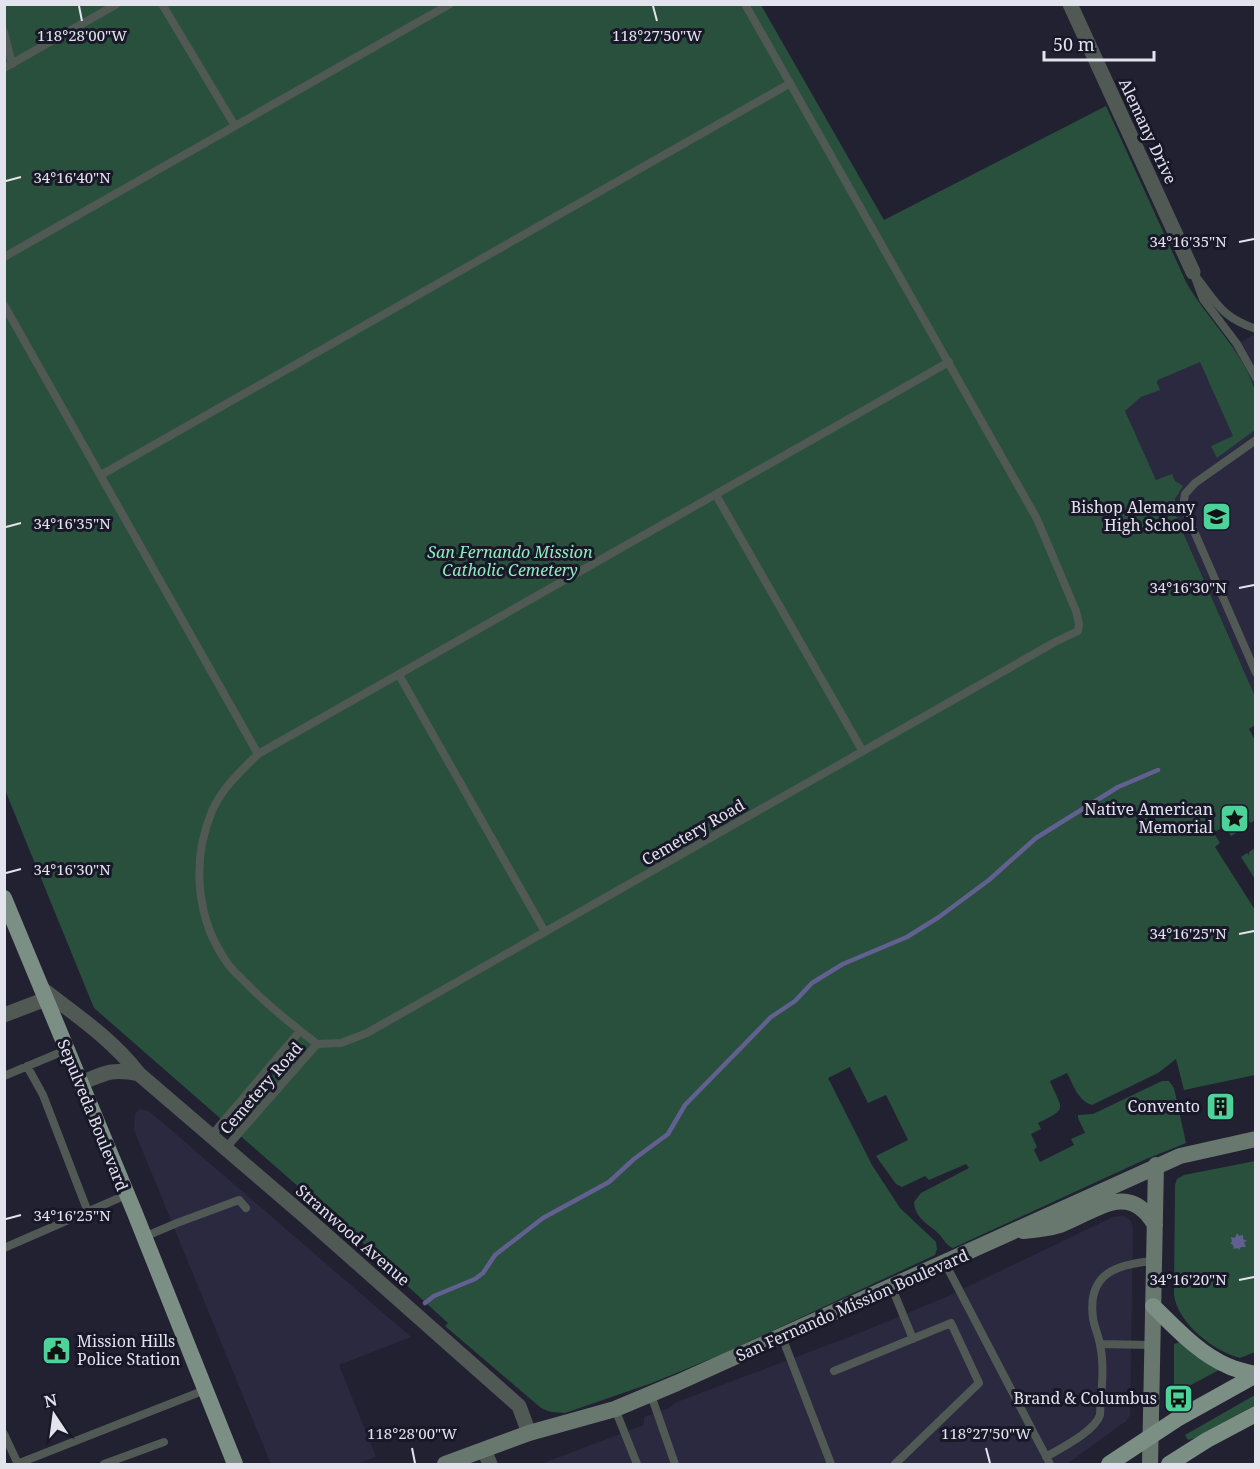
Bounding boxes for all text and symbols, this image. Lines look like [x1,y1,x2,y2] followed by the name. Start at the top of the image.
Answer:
[1044,24,1154,62] scale bar
[37,25,127,45] text: 118°28'00"W
[612,25,702,45] text: 118°27'50"W
[1053,32,1095,56] text: 50 m
[1114,75,1182,187] street label: Alemany Drive
[33,167,111,187] text: 34°16'40"N
[1149,231,1227,251] text: 34°16'35"N
[1071,496,1196,536] place label: Bishop Alemany High School
[1200,500,1232,532] school or university icon: Bishop Alemany High School
[33,513,111,533] text: 34°16'35"N
[427,541,593,581] park label: San Fernando Mission Catholic Cemetery
[1149,577,1227,597] text: 34°16'30"N
[637,794,749,870] street label: Cemetery Road
[1084,798,1213,838] place label: Native American Memorial
[1218,802,1250,834] place icon: Native American Memorial
[33,859,111,879] text: 34°16'30"N
[1149,923,1227,943] text: 34°16'25"N
[52,1036,134,1194] street label: Sepulveda Boulevard
[215,1037,307,1139] street label: Cemetery Road
[1205,1090,1237,1122] building icon: Convento
[1128,1095,1200,1117] place label: Convento
[291,1179,415,1291] street label: Stranwood Avenue
[33,1205,111,1225] text: 34°16'25"N
[732,1244,972,1366] street label: San Fernando Mission Boulevard
[1149,1269,1227,1289] text: 34°16'20"N
[77,1330,180,1370] place label: Mission Hills Police Station
[40,1334,72,1366] public building icon: Mission Hills Police Station
[1162,1382,1194,1414] bus stop icon: Brand & Columbus
[24,1385,84,1445] north arrow
[1013,1387,1157,1409] place label: Brand & Columbus
[42,1388,60,1413] text: N
[367,1423,457,1443] text: 118°28'00"W
[941,1423,1031,1443] text: 118°27'50"W

